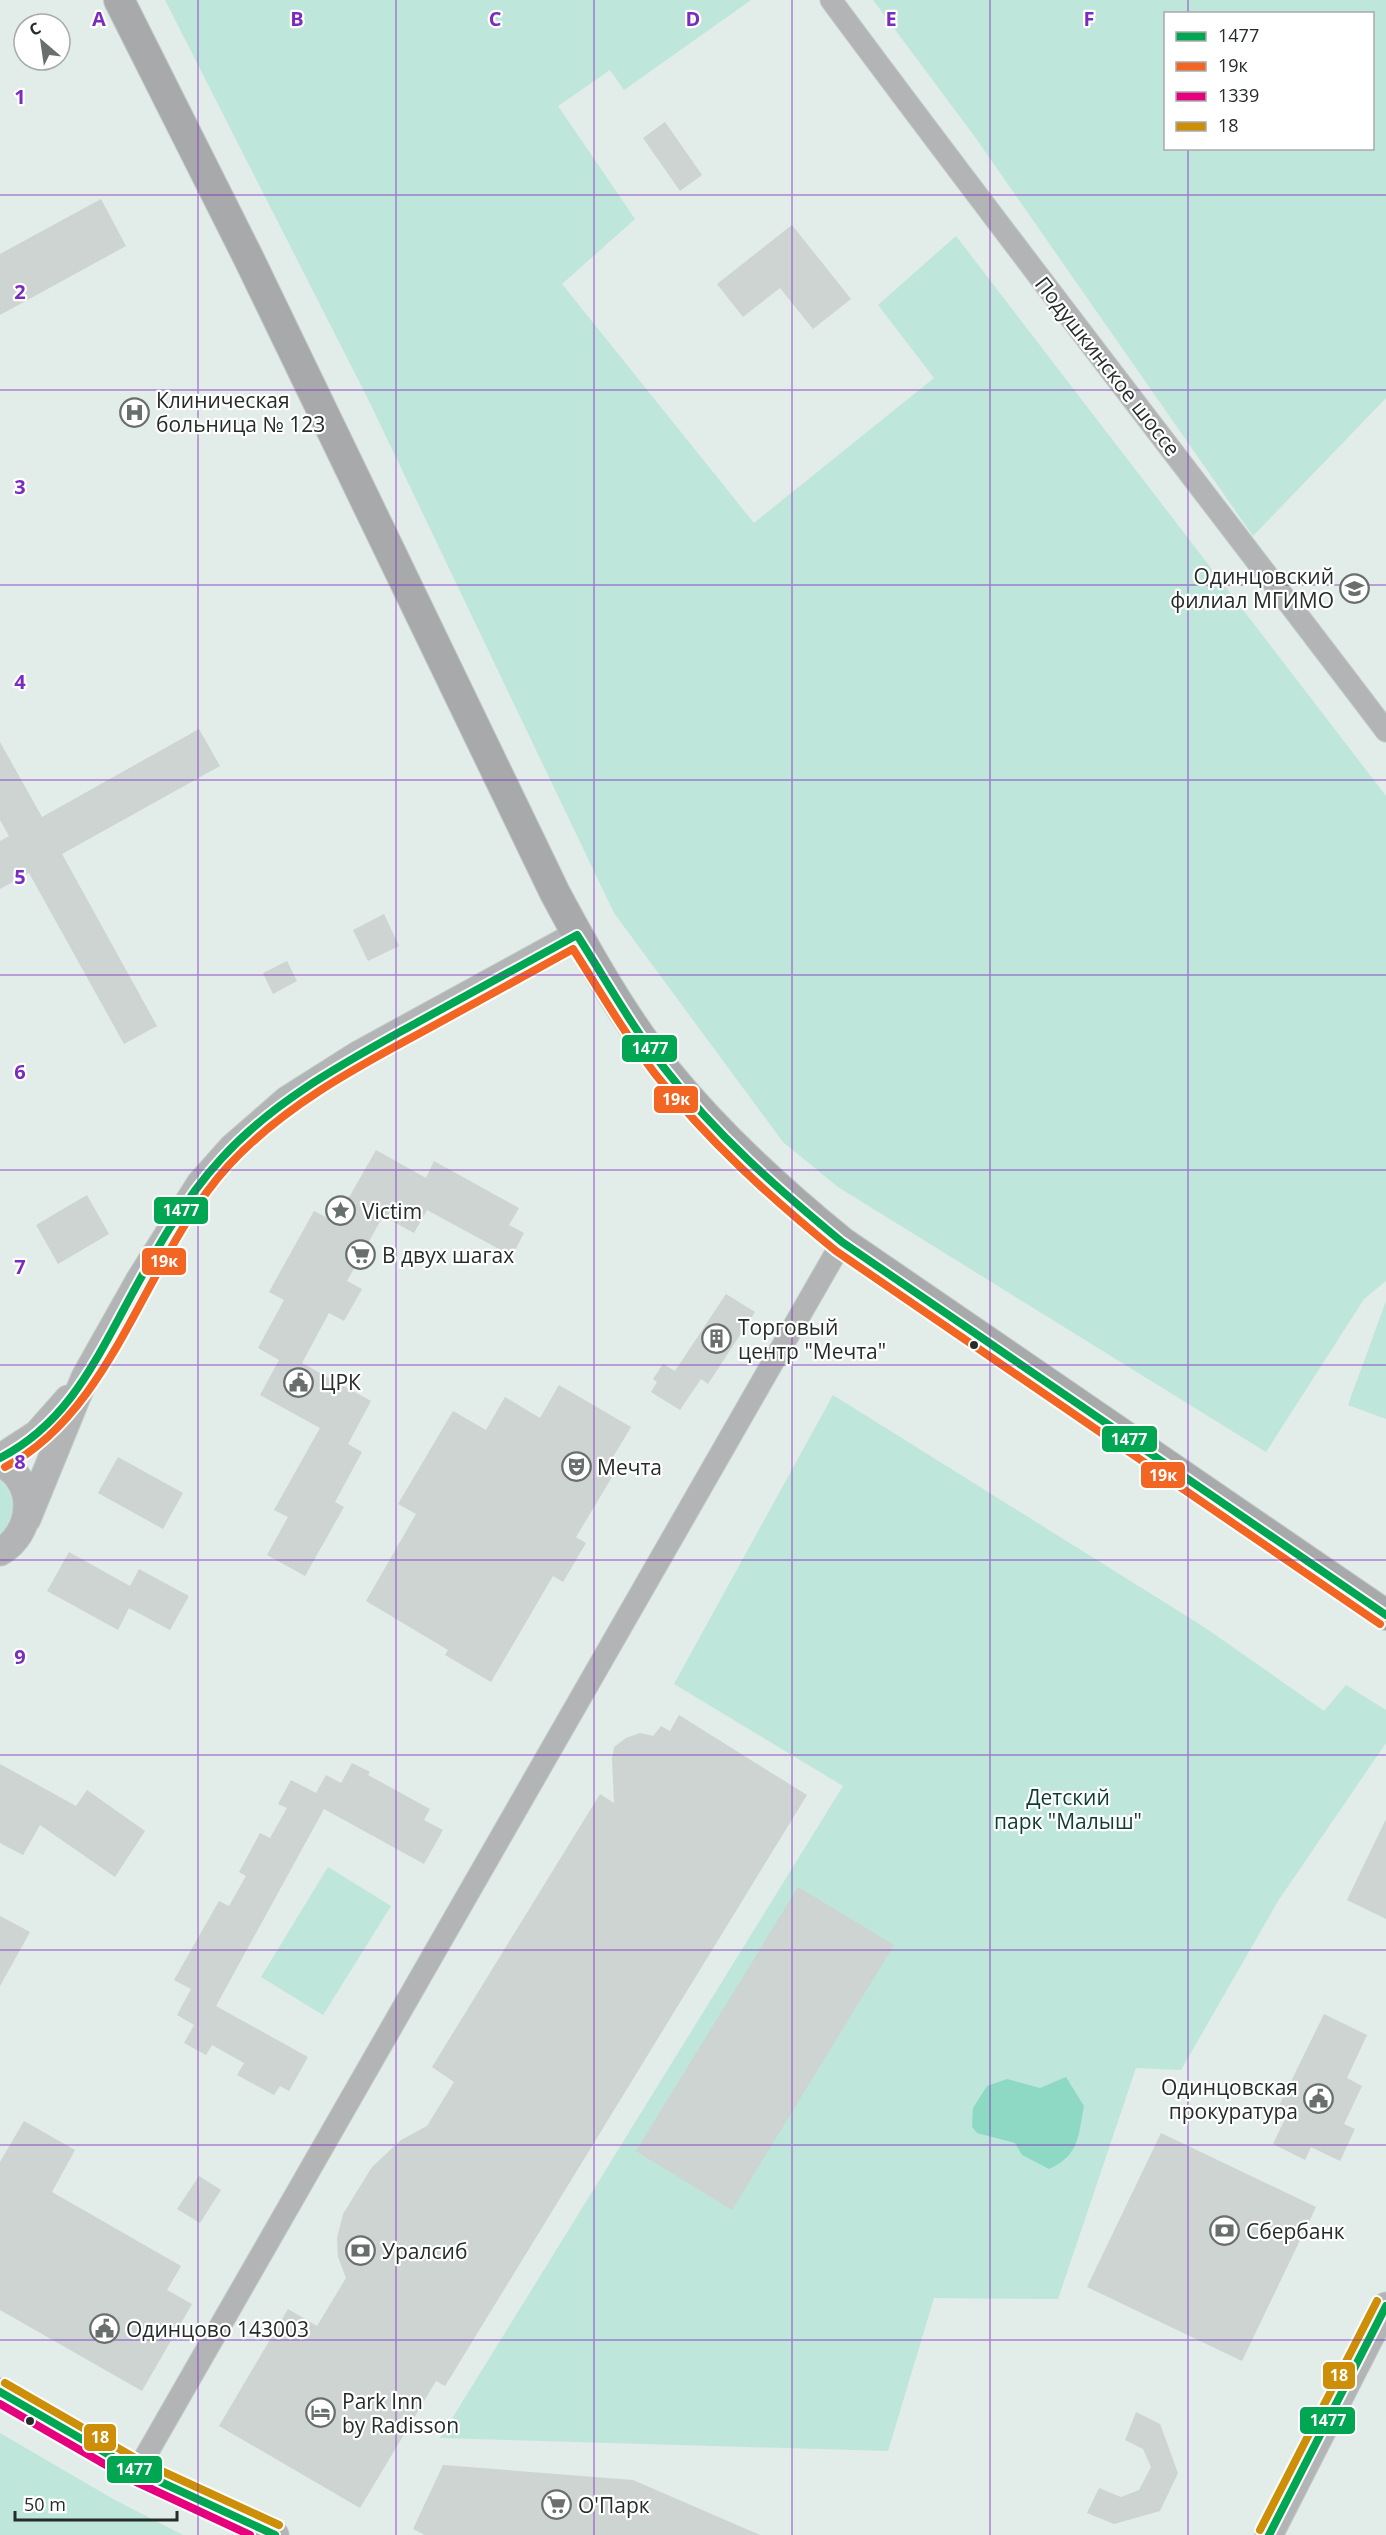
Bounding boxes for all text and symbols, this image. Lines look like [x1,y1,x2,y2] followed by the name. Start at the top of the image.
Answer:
[92,5,106,32] text: A
[290,5,304,32] text: B
[489,5,502,32] text: C
[686,5,700,32] text: D
[885,5,897,32] text: E
[1084,5,1094,32] text: F
[12,12,72,72] north arrow
[1164,12,1374,150] legend
[25,17,45,41] text: С
[1218,23,1259,47] text: 1477
[1218,53,1249,77] text: 19к
[14,83,26,110] text: 1
[1218,83,1259,107] text: 1339
[1218,113,1239,137] text: 18
[1029,270,1187,462] street label: Подушкинское шоссе
[14,278,26,305] text: 2
[156,386,325,438] place label: Клиническая больница № 123
[119,396,151,428] hospital icon: Клиническая больница № 123
[14,473,26,500] text: 3
[1170,562,1334,614] place label: Одинцовский филиал МГИМО
[1339,572,1371,604] school or university icon: Одинцовский филиал МГИМО
[14,668,26,695] text: 4
[14,863,26,890] text: 5
[621,1034,678,1063] line badge: 1477
[632,1037,668,1059] text: 1477
[14,1058,26,1085] text: 6
[653,1085,699,1114] line badge: 19к
[662,1088,690,1110] text: 19к
[325,1195,357,1227] place icon: Victim
[153,1196,209,1225] line badge: 1477
[362,1197,422,1225] place label: Victim
[163,1199,199,1221] text: 1477
[345,1239,377,1271] supermarket icon: В двух шагах
[382,1241,514,1269] place label: В двух шагах
[141,1247,187,1276] line badge: 19к
[150,1250,178,1272] text: 19к
[14,1253,26,1280] text: 7
[738,1313,886,1365] place label: Торговый центр "Мечта"
[701,1323,733,1355] building icon: Торговый центр "Мечта"
[968,1339,980,1351] unlabelled marker
[283,1366,315,1398] public building icon: ЦРК
[320,1368,361,1396] place label: ЦРК
[1101,1425,1158,1453] line badge: 1477
[1111,1428,1147,1450] text: 1477
[14,1448,26,1475] text: 8
[560,1451,592,1483] theatre icon: Мечта
[597,1453,662,1481] place label: Мечта
[1140,1461,1186,1489] line badge: 19к
[1149,1464,1177,1486] text: 19к
[14,1643,26,1670] text: 9
[994,1783,1142,1835] park label: Детский парк "Малыш"
[1161,2073,1298,2125] place label: Одинцовская прокуратура
[1303,2083,1335,2115] public building icon: Одинцовская прокуратура
[1209,2215,1241,2247] bank icon: Сбербанк
[1246,2217,1345,2245] place label: Сбербанк
[345,2235,377,2267] bank icon: Уралсиб
[382,2237,467,2265] place label: Уралсиб
[89,2313,121,2345] public building icon: Одинцово 143003
[126,2315,309,2343] place label: Одинцово 143003
[1322,2361,1356,2390] line badge: 18
[1330,2364,1348,2386] text: 18
[342,2387,459,2439] place label: Park Inn by Radisson
[305,2397,337,2429] hotel icon: Park Inn by Radisson
[1299,2406,1356,2435] line badge: 1477
[1310,2409,1346,2431] text: 1477
[24,2415,36,2427] unlabelled marker
[83,2423,117,2452] line badge: 18
[91,2426,109,2448] text: 18
[106,2455,163,2484] line badge: 1477
[116,2458,152,2480] text: 1477
[15,2484,177,2522] scale bar
[541,2489,573,2521] supermarket icon: О'Парк
[578,2491,650,2519] place label: О'Парк
[24,2492,66,2516] text: 50 m

